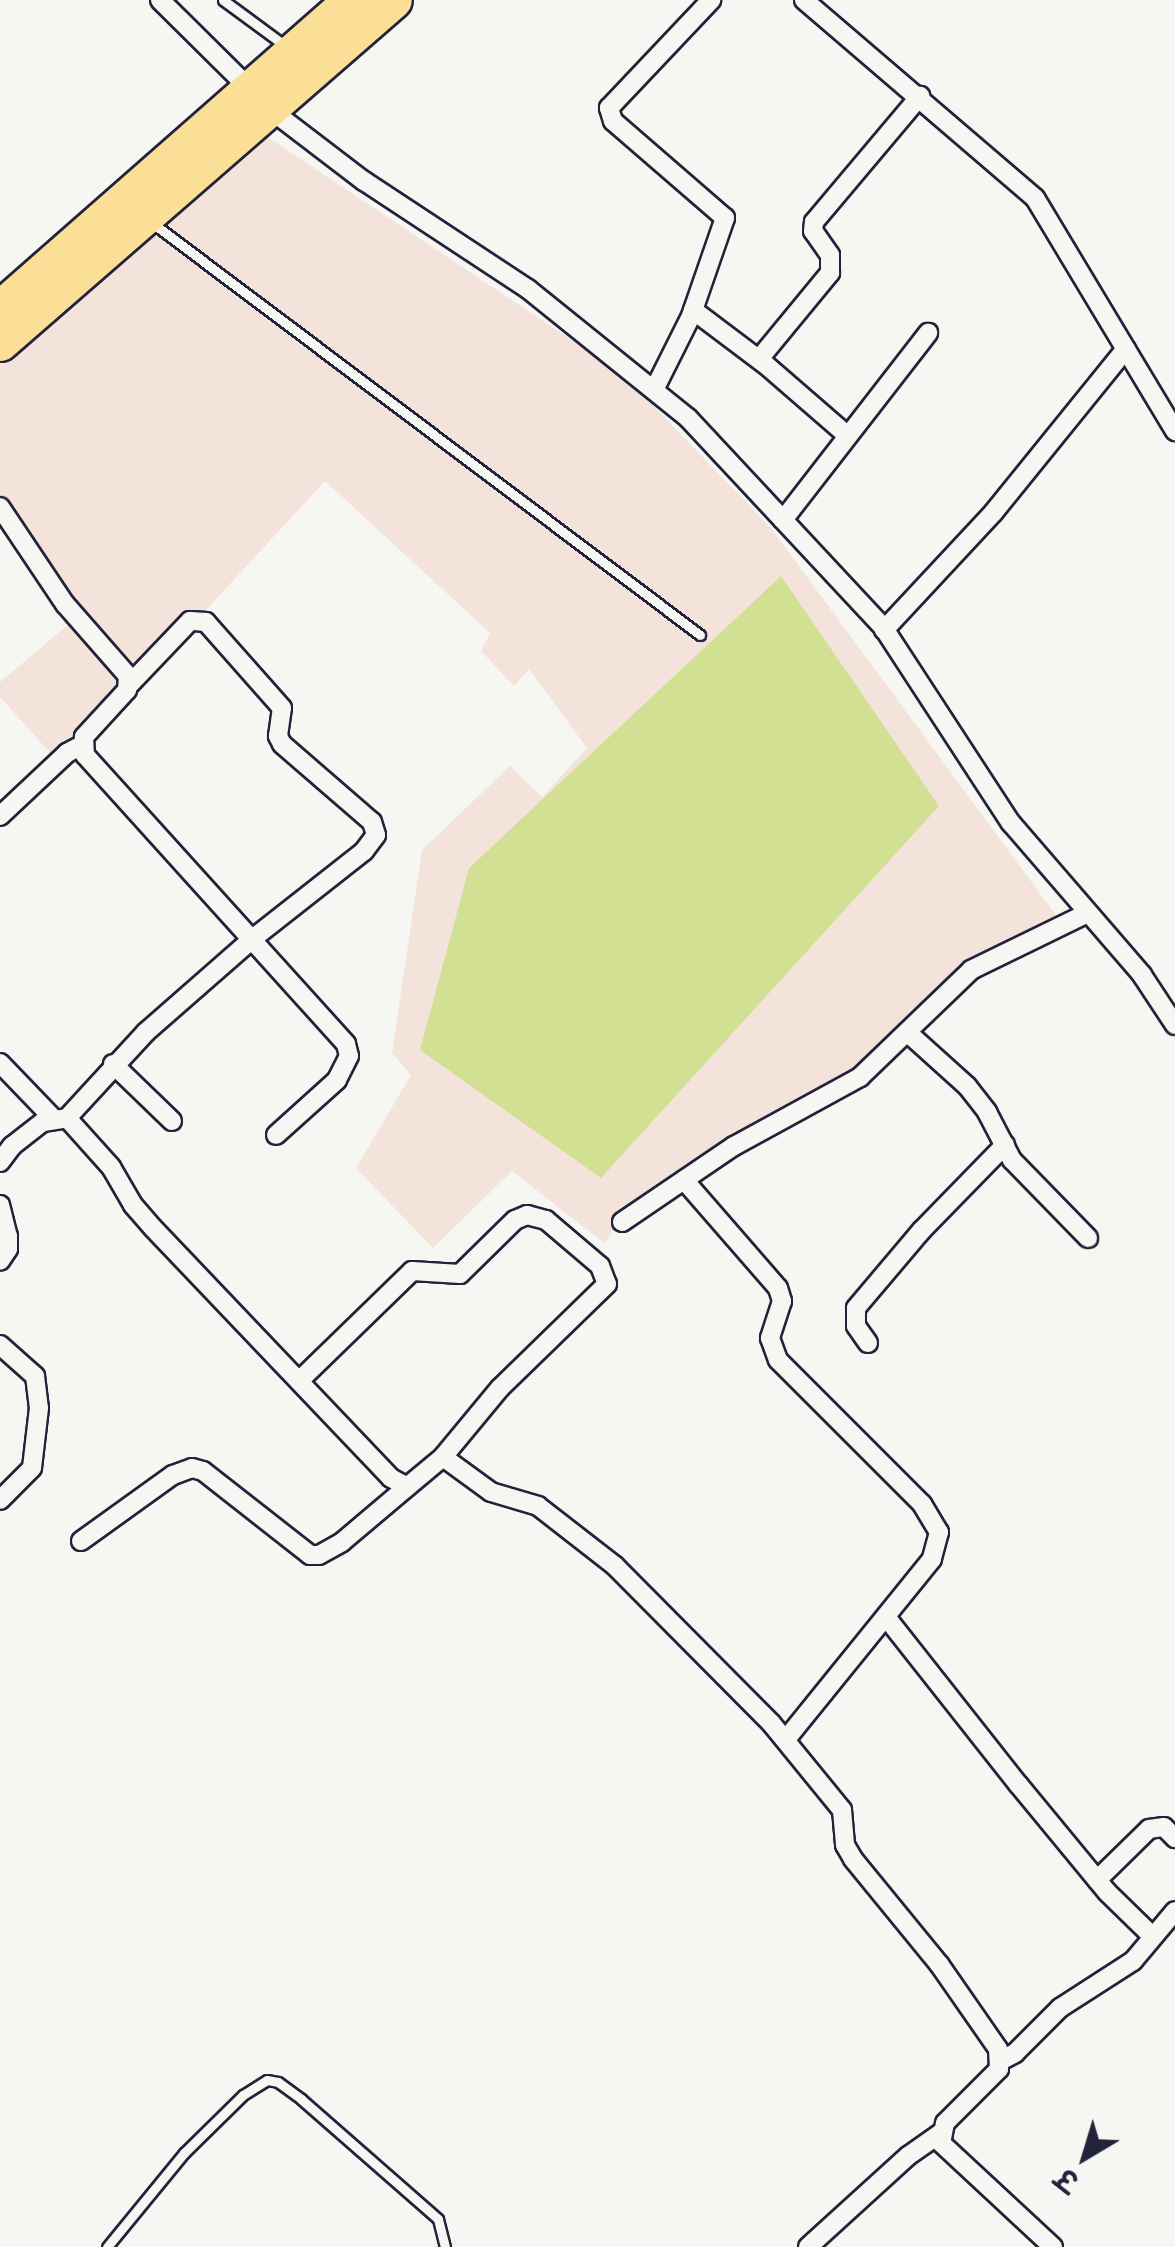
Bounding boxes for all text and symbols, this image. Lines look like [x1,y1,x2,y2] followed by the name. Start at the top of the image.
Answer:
[1035,2107,1135,2207] north arrow
[1048,2161,1085,2201] text: उ

